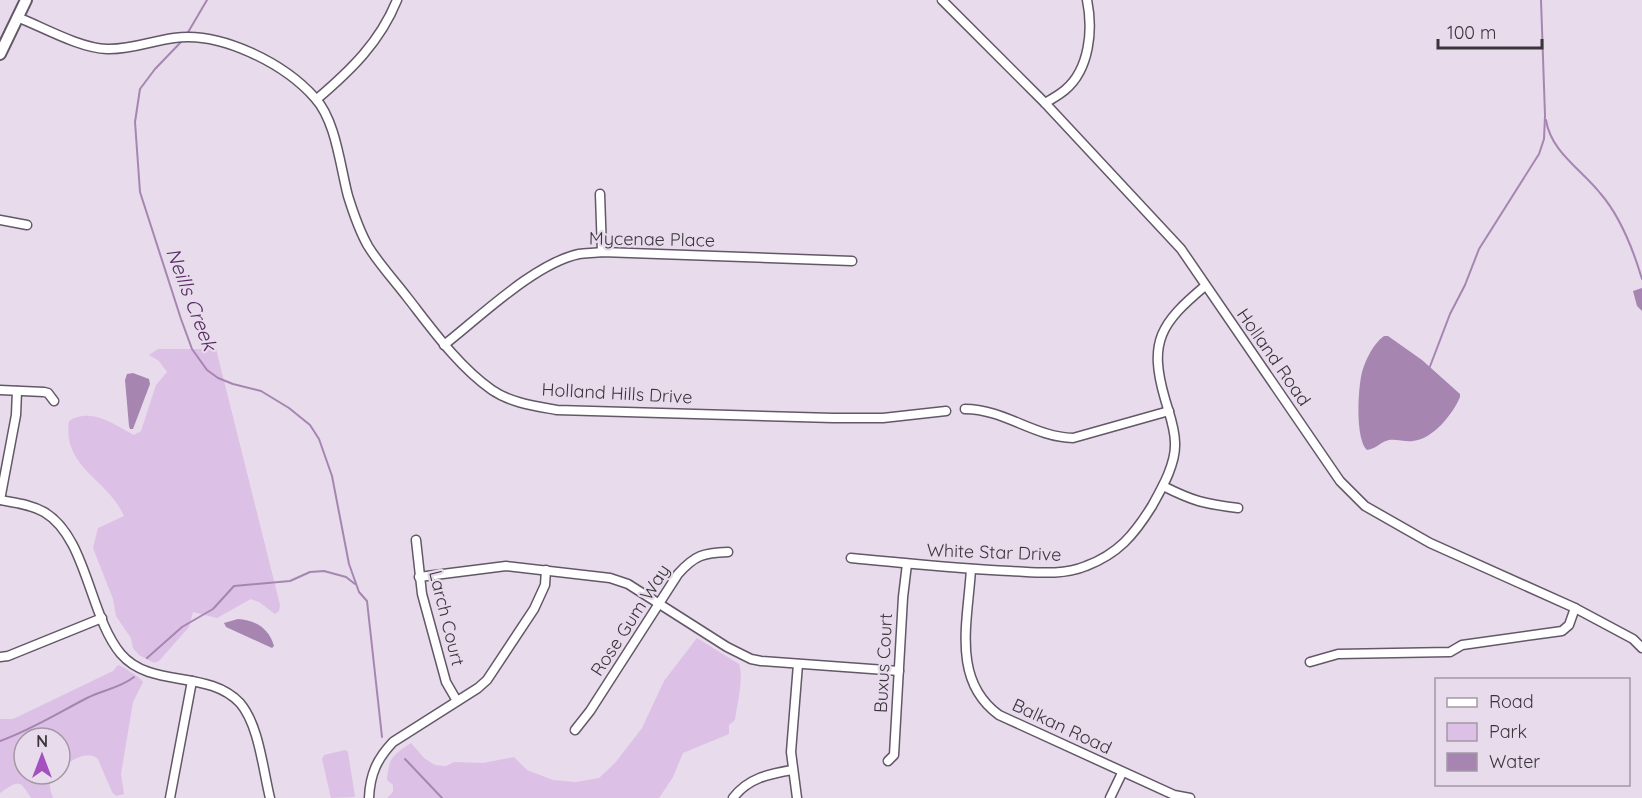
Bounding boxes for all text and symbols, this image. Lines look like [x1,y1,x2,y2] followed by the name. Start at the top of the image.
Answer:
[1438,12,1542,50] scale bar
[1447,21,1496,44] text: 100 m
[589,226,715,252] street label: Mycenae Place
[161,244,224,356] water label: Neills Creek
[1232,304,1316,410] street label: Holland Road
[541,378,693,408] street label: Holland Hills Drive
[926,538,1062,566] street label: White Star Drive
[585,560,675,680] street label: Rose Gum Way
[424,568,470,668] street label: Larch Court
[869,612,897,714] street label: Buxus Court
[1435,678,1630,786] legend
[1489,690,1534,713] text: Road
[1009,693,1115,759] street label: Balkan Road
[1489,720,1527,743] text: Park
[12,726,72,786] north arrow
[36,731,48,751] text: N
[1489,750,1540,773] text: Water

